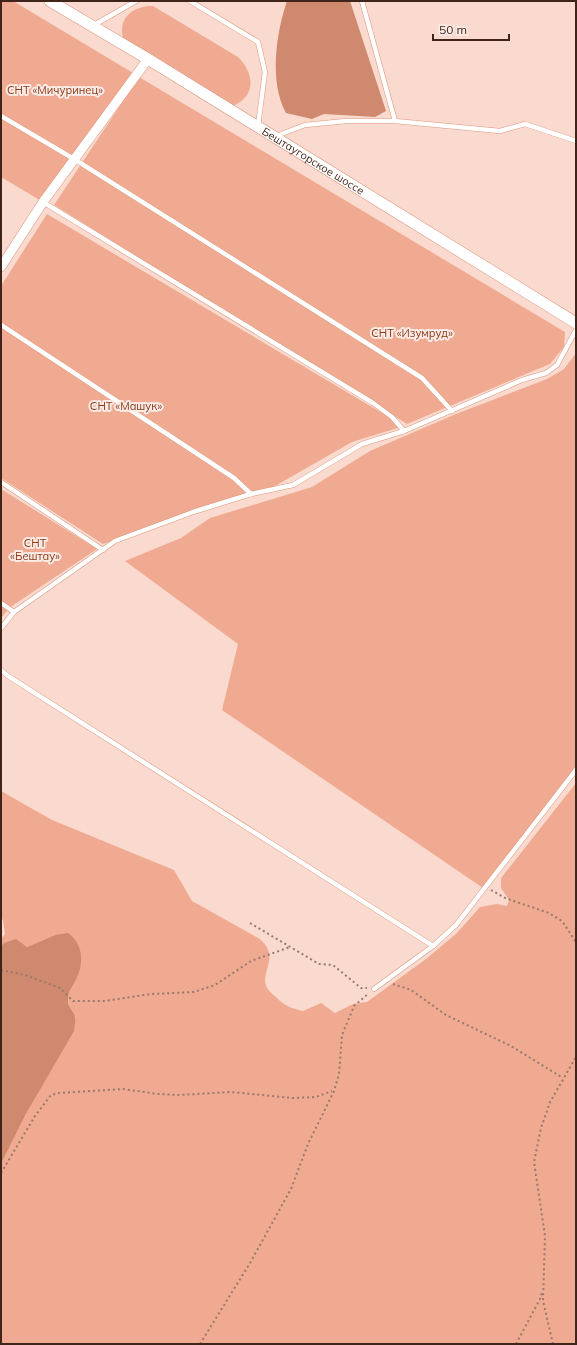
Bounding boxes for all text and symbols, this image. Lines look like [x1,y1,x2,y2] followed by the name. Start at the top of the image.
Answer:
[433,16,509,42] scale bar
[439,22,467,37] text: 50 m
[7,83,103,97] park label: СНТ «Мичуринец»
[259,124,367,198] street label: Бештаугорское шоссе
[371,326,453,340] park label: СНТ «Изумруд»
[90,399,162,413] park label: СНТ «Машук»
[10,536,60,563] park label: СНТ «Бештау»

